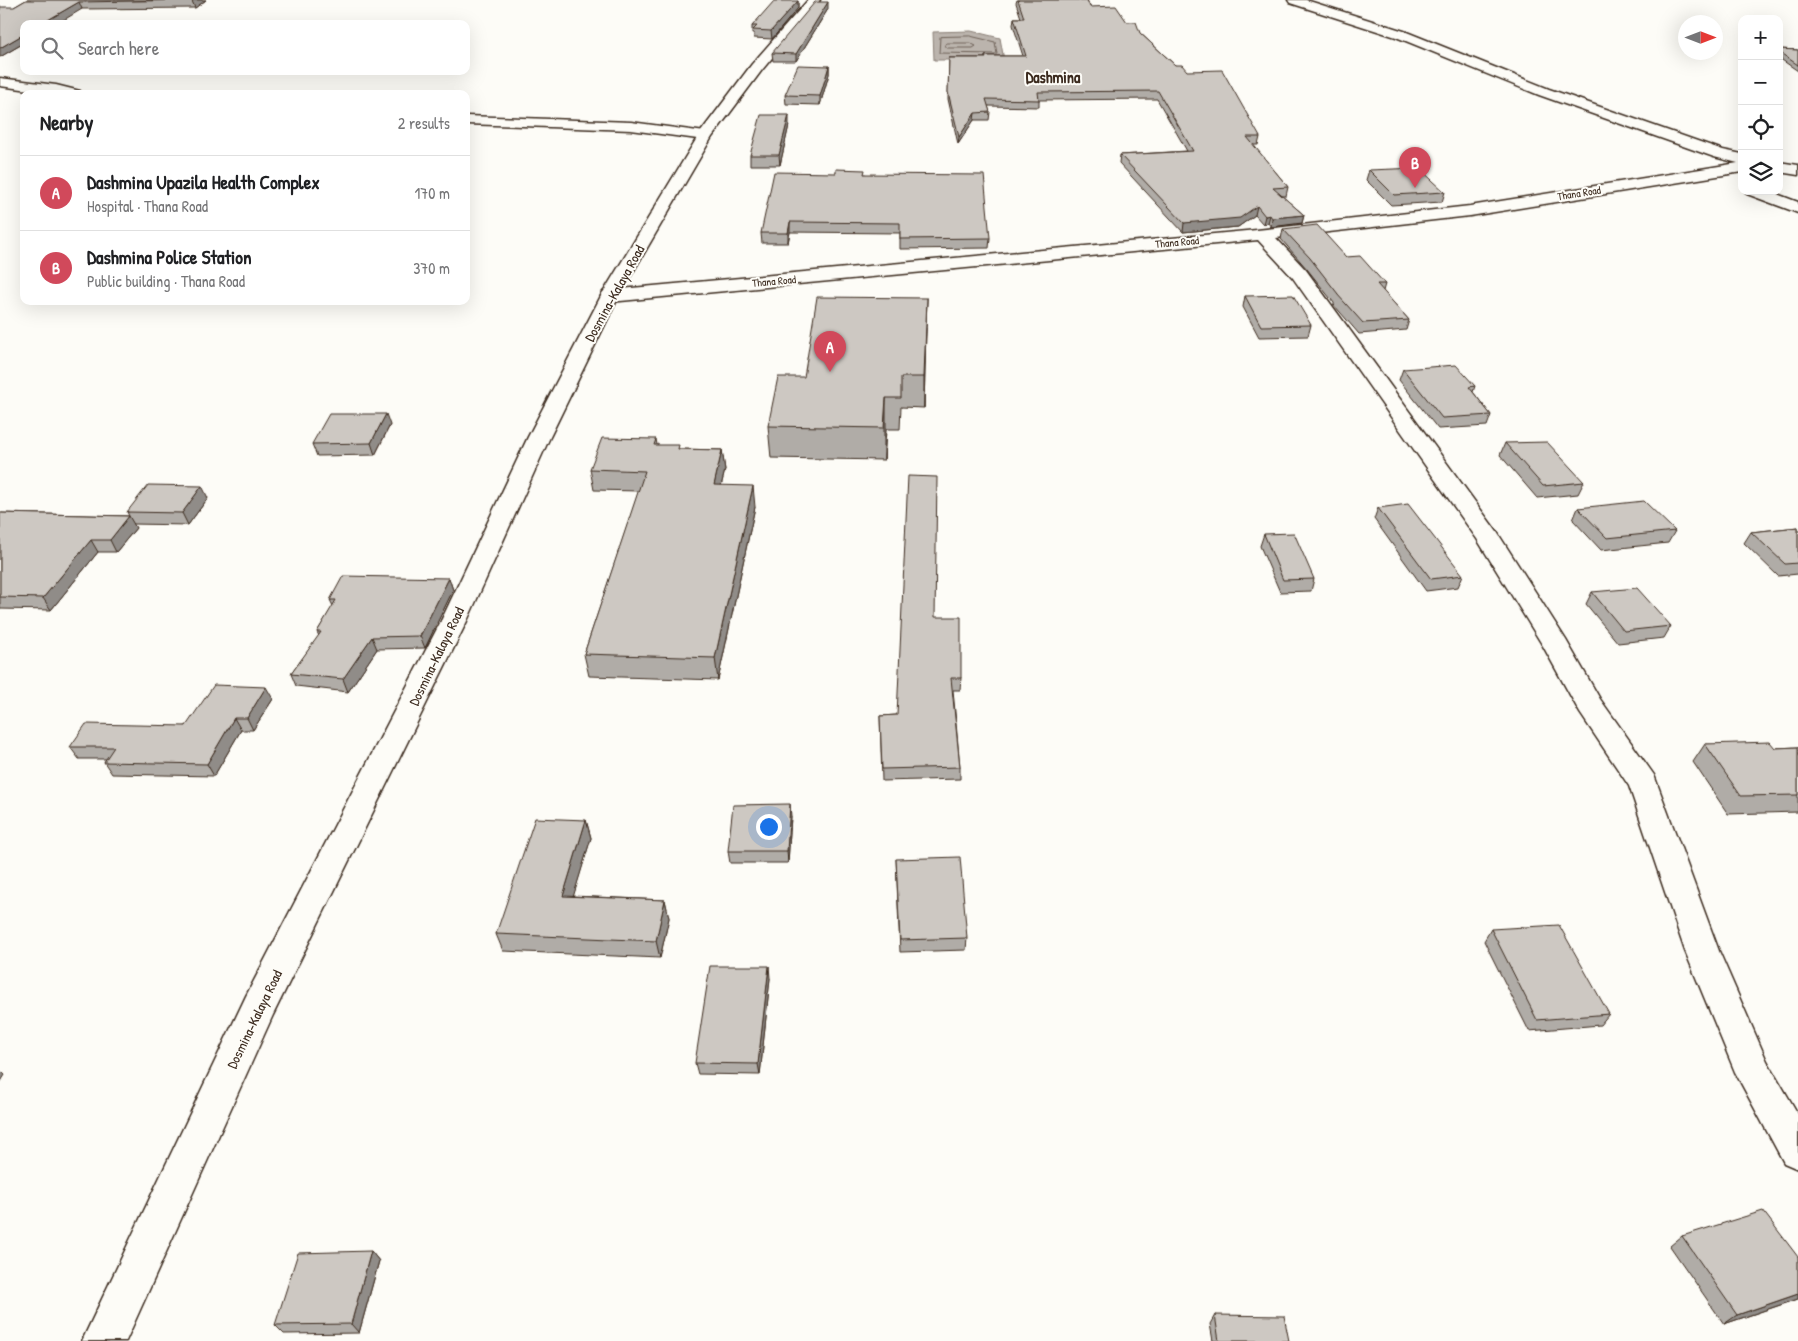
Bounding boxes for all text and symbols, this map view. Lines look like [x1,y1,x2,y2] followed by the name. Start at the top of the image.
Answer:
[1678,15,1723,60] north arrow
[1738,15,1783,195] map controls
[1738,15,1783,60] button: +
[20,20,470,75] search box
[38,34,66,62] icon: search
[78,35,159,61] text: Search here
[1738,60,1783,105] button: −
[1026,66,1081,88] district label: Dashmina
[1738,105,1783,150] button: locate
[40,108,93,137] text: Nearby
[398,112,450,134] text: 2 results
[1399,147,1431,188] pin: B
[1738,150,1783,195] button: layers
[87,169,320,195] text: Dashmina Upazila Health Complex
[52,182,60,204] text: A
[415,182,450,204] text: 170 m
[1556,183,1602,203] street label: Thana Road
[87,195,208,217] text: Hospital · Thana Road
[1155,233,1200,251] street label: Thana Road
[580,241,649,345] street label: Dosmina-Kalaya Road
[87,244,252,270] text: Dashmina Police Station
[52,257,60,279] text: B
[413,257,450,279] text: 370 m
[87,270,245,292] text: Public building · Thana Road
[752,272,797,290] street label: Thana Road
[814,331,846,372] pin: A
[404,603,469,709] street label: Dosmina-Kalaya Road
[756,814,782,840] your location
[222,966,287,1072] street label: Dosmina-Kalaya Road

